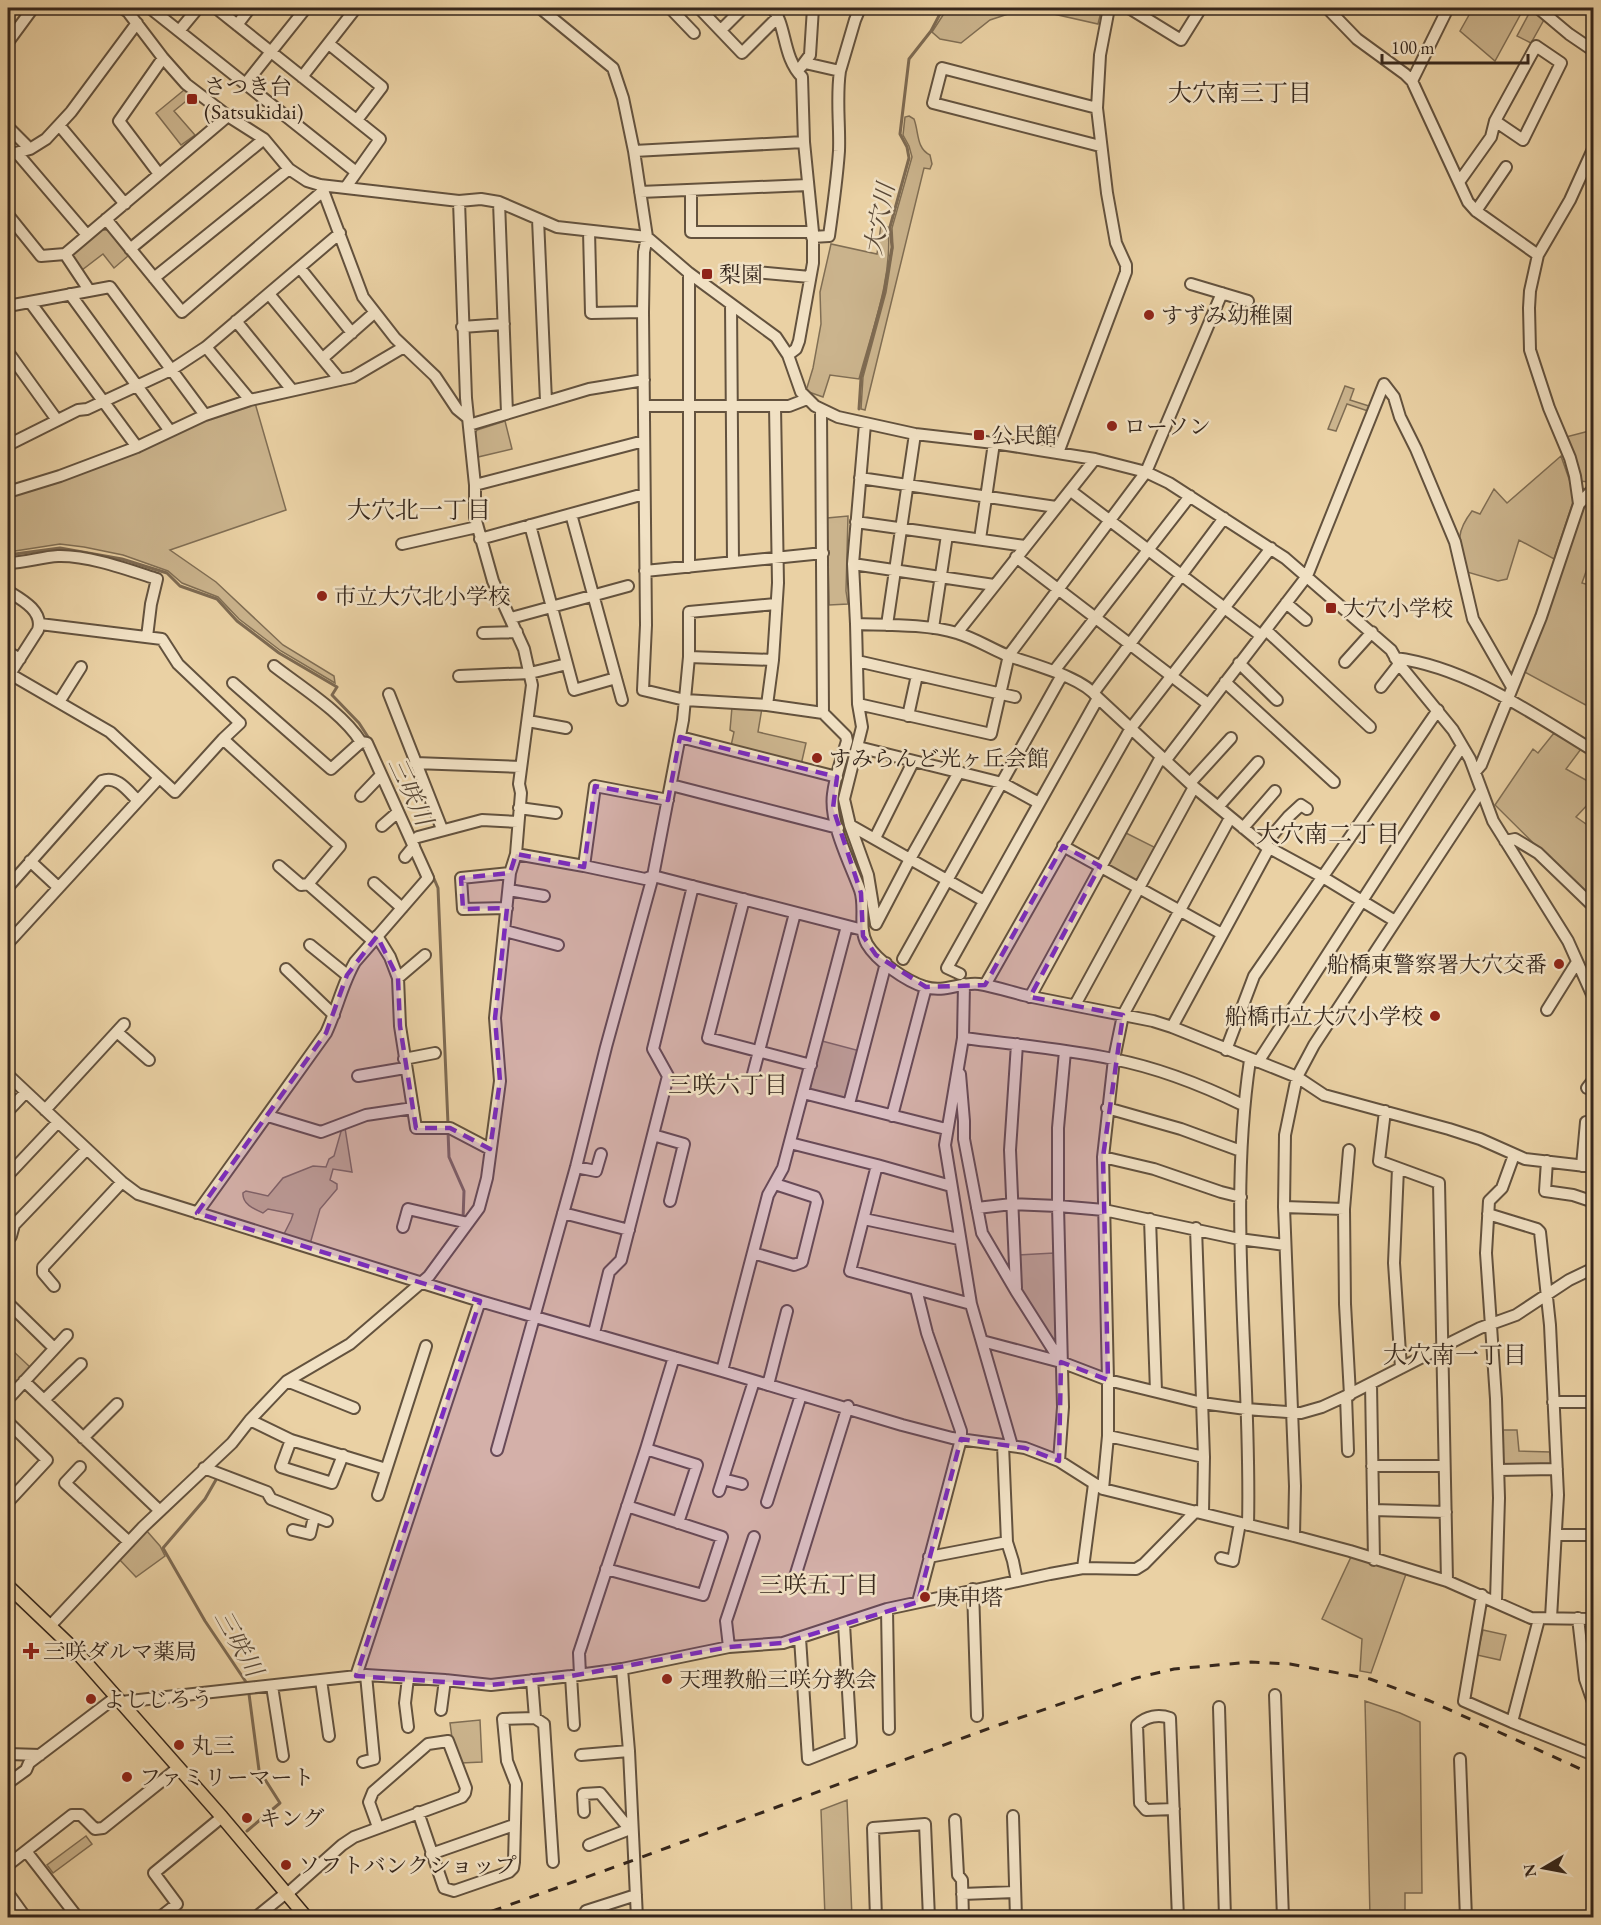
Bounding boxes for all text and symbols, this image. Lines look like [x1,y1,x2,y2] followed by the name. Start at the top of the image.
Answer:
[1382,27,1528,65] scale bar
[1391,36,1435,59] text: 100 m
[204,72,304,126] place label: さつき台 (Satsukidai)
[1168,77,1312,108] district label: 大穴南三丁目
[185,92,199,106] marker: さつき台 (Satsukidai)
[857,178,902,257] water label: 大穴川
[719,260,763,289] place label: 梨園
[700,267,714,281] marker: 梨園
[1161,301,1293,330] place label: すずみ幼稚園
[1142,308,1156,322] marker: すずみ幼稚園
[1124,412,1211,441] place label: ローソン
[1105,419,1119,433] marker: ローソン
[991,421,1057,450] place label: 公民館
[972,428,986,442] marker: 公民館
[347,494,491,525] district label: 大穴北一丁目
[334,582,510,611] place label: 市立大穴北小学校
[315,589,329,603] marker: 市立大穴北小学校
[1343,594,1453,623] place label: 大穴小学校
[1324,601,1338,615] marker: 大穴小学校
[829,744,1049,773] place label: すみらんど光ヶ丘会館
[810,751,824,765] marker: すみらんど光ヶ丘会館
[382,752,442,833] water label: 三咲川
[1256,818,1400,849] district label: 大穴南二丁目
[1327,950,1547,979] place label: 船橋東警察署大穴交番
[1552,957,1566,971] marker: 船橋東警察署大穴交番
[1225,1002,1423,1031] place label: 船橋市立大穴小学校
[1428,1009,1442,1023] marker: 船橋市立大穴小学校
[668,1069,788,1100] district label: 三咲六丁目
[1383,1339,1527,1370] district label: 大穴南一丁目
[759,1569,879,1600] district label: 三咲五丁目
[937,1583,1003,1612] place label: 庚申塔
[918,1590,932,1604] marker: 庚申塔
[208,1604,271,1685] water label: 三咲川
[43,1637,197,1666] place label: 三咲ダルマ薬局
[24,1644,38,1658] marker: 三咲ダルマ薬局
[679,1665,877,1694] place label: 天理教船三咲分教会
[660,1672,674,1686] marker: 天理教船三咲分教会
[103,1685,213,1714] place label: よしじろう
[84,1692,98,1706] marker: よしじろう
[191,1731,235,1760] place label: 丸三
[172,1738,186,1752] marker: 丸三
[139,1763,315,1792] place label: ファミリーマート
[120,1770,134,1784] marker: ファミリーマート
[259,1804,324,1833] place label: キング
[240,1811,254,1825] marker: キング
[1514,1838,1574,1898] north arrow
[298,1851,517,1880] place label: ソフトバンクショップ
[279,1858,293,1872] marker: ソフトバンクショップ
[1518,1862,1541,1879] text: N

